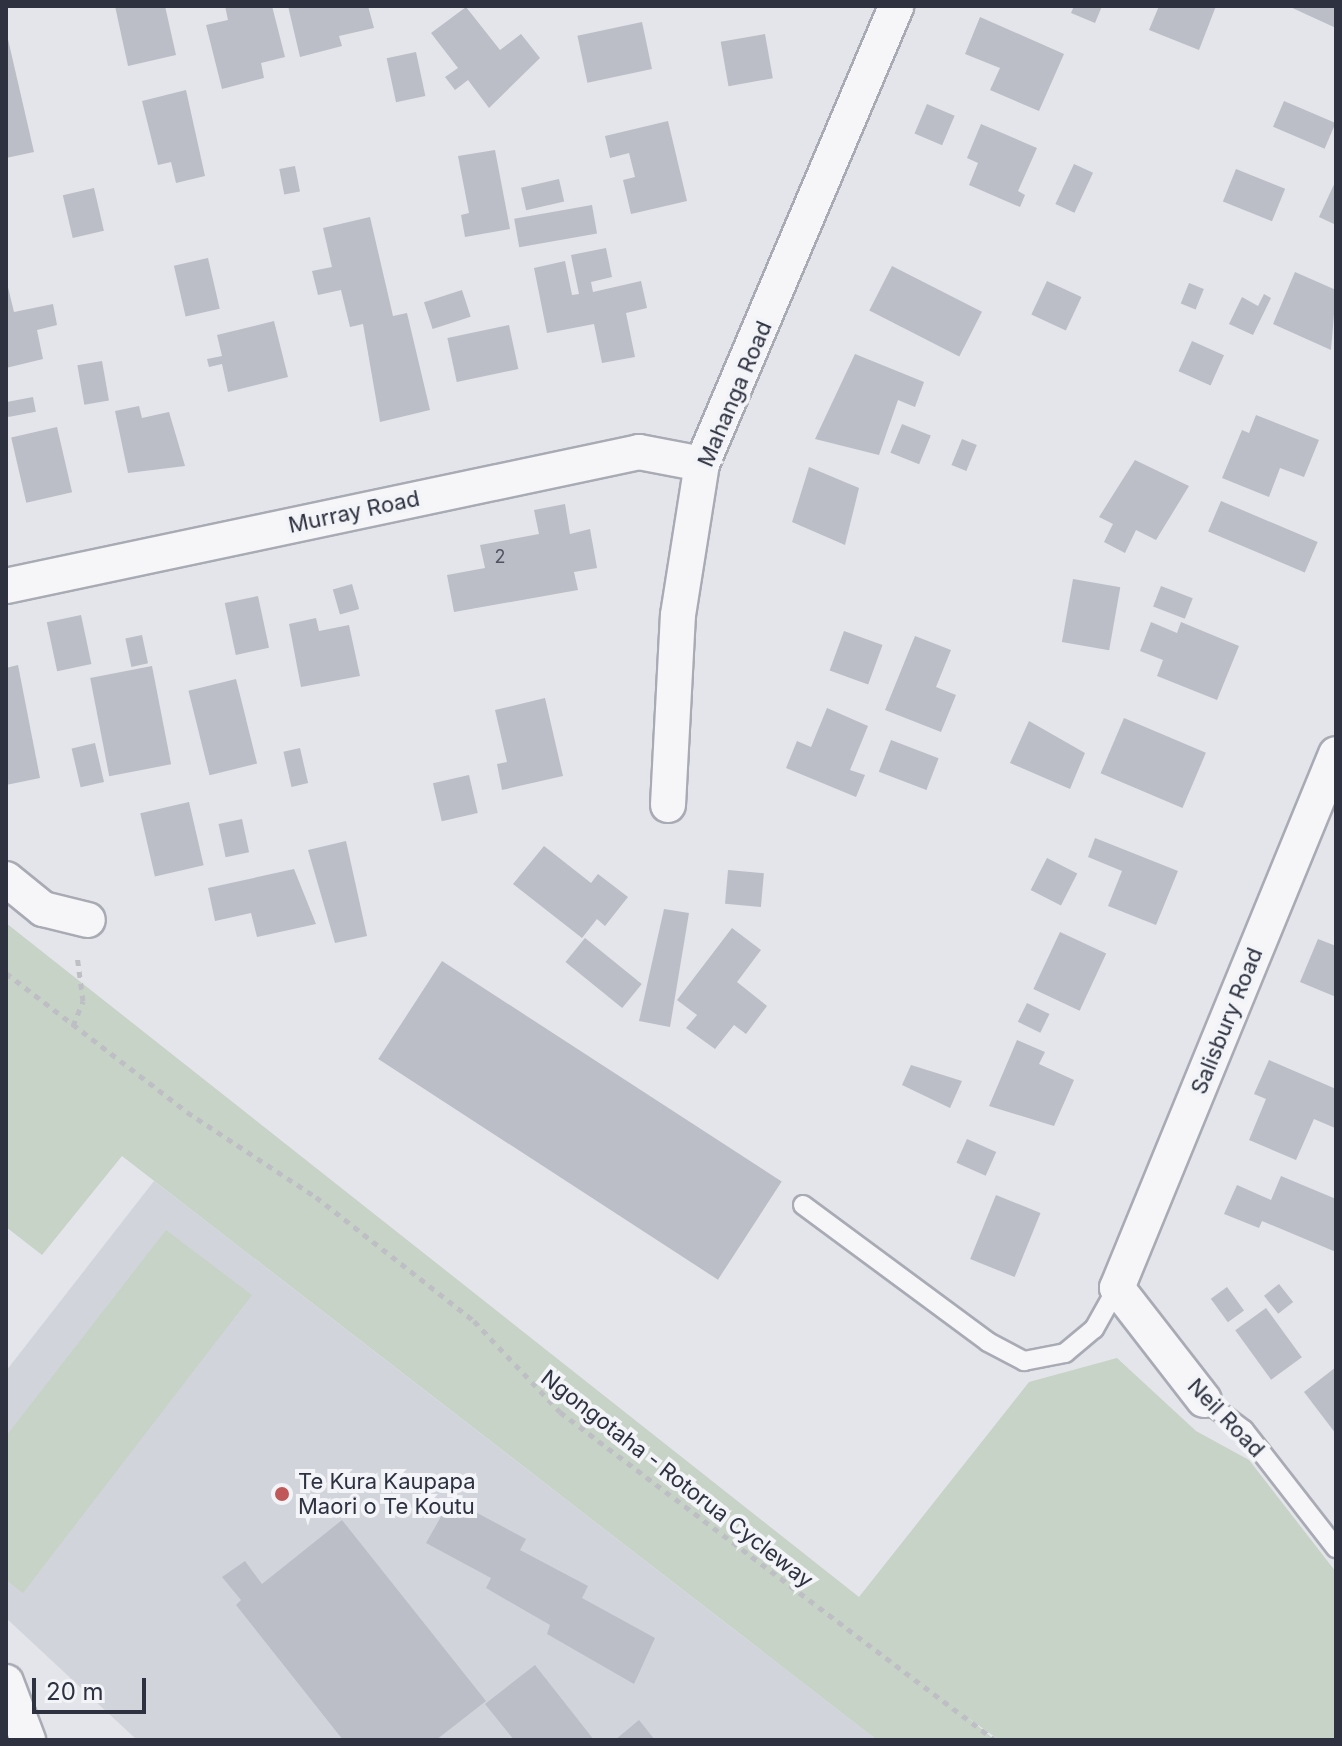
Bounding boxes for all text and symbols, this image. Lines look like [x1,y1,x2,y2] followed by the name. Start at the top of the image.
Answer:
[692,317,778,471] street label: Mahanga Road
[286,485,422,539] street label: Murray Road
[495,546,505,568] house number: 2
[1186,944,1268,1098] street label: Salisbury Road
[536,1364,818,1594] street label: Ngongotaha - Rotorua Cycleway
[1182,1373,1270,1463] street label: Neil Road
[298,1468,476,1520] place label: Te Kura Kaupapa Maori o Te Koutu
[273,1485,291,1503] marker: Te Kura Kaupapa Maori o Te Koutu
[36,1662,150,1712] scale bar
[46,1677,104,1706] text: 20 m

